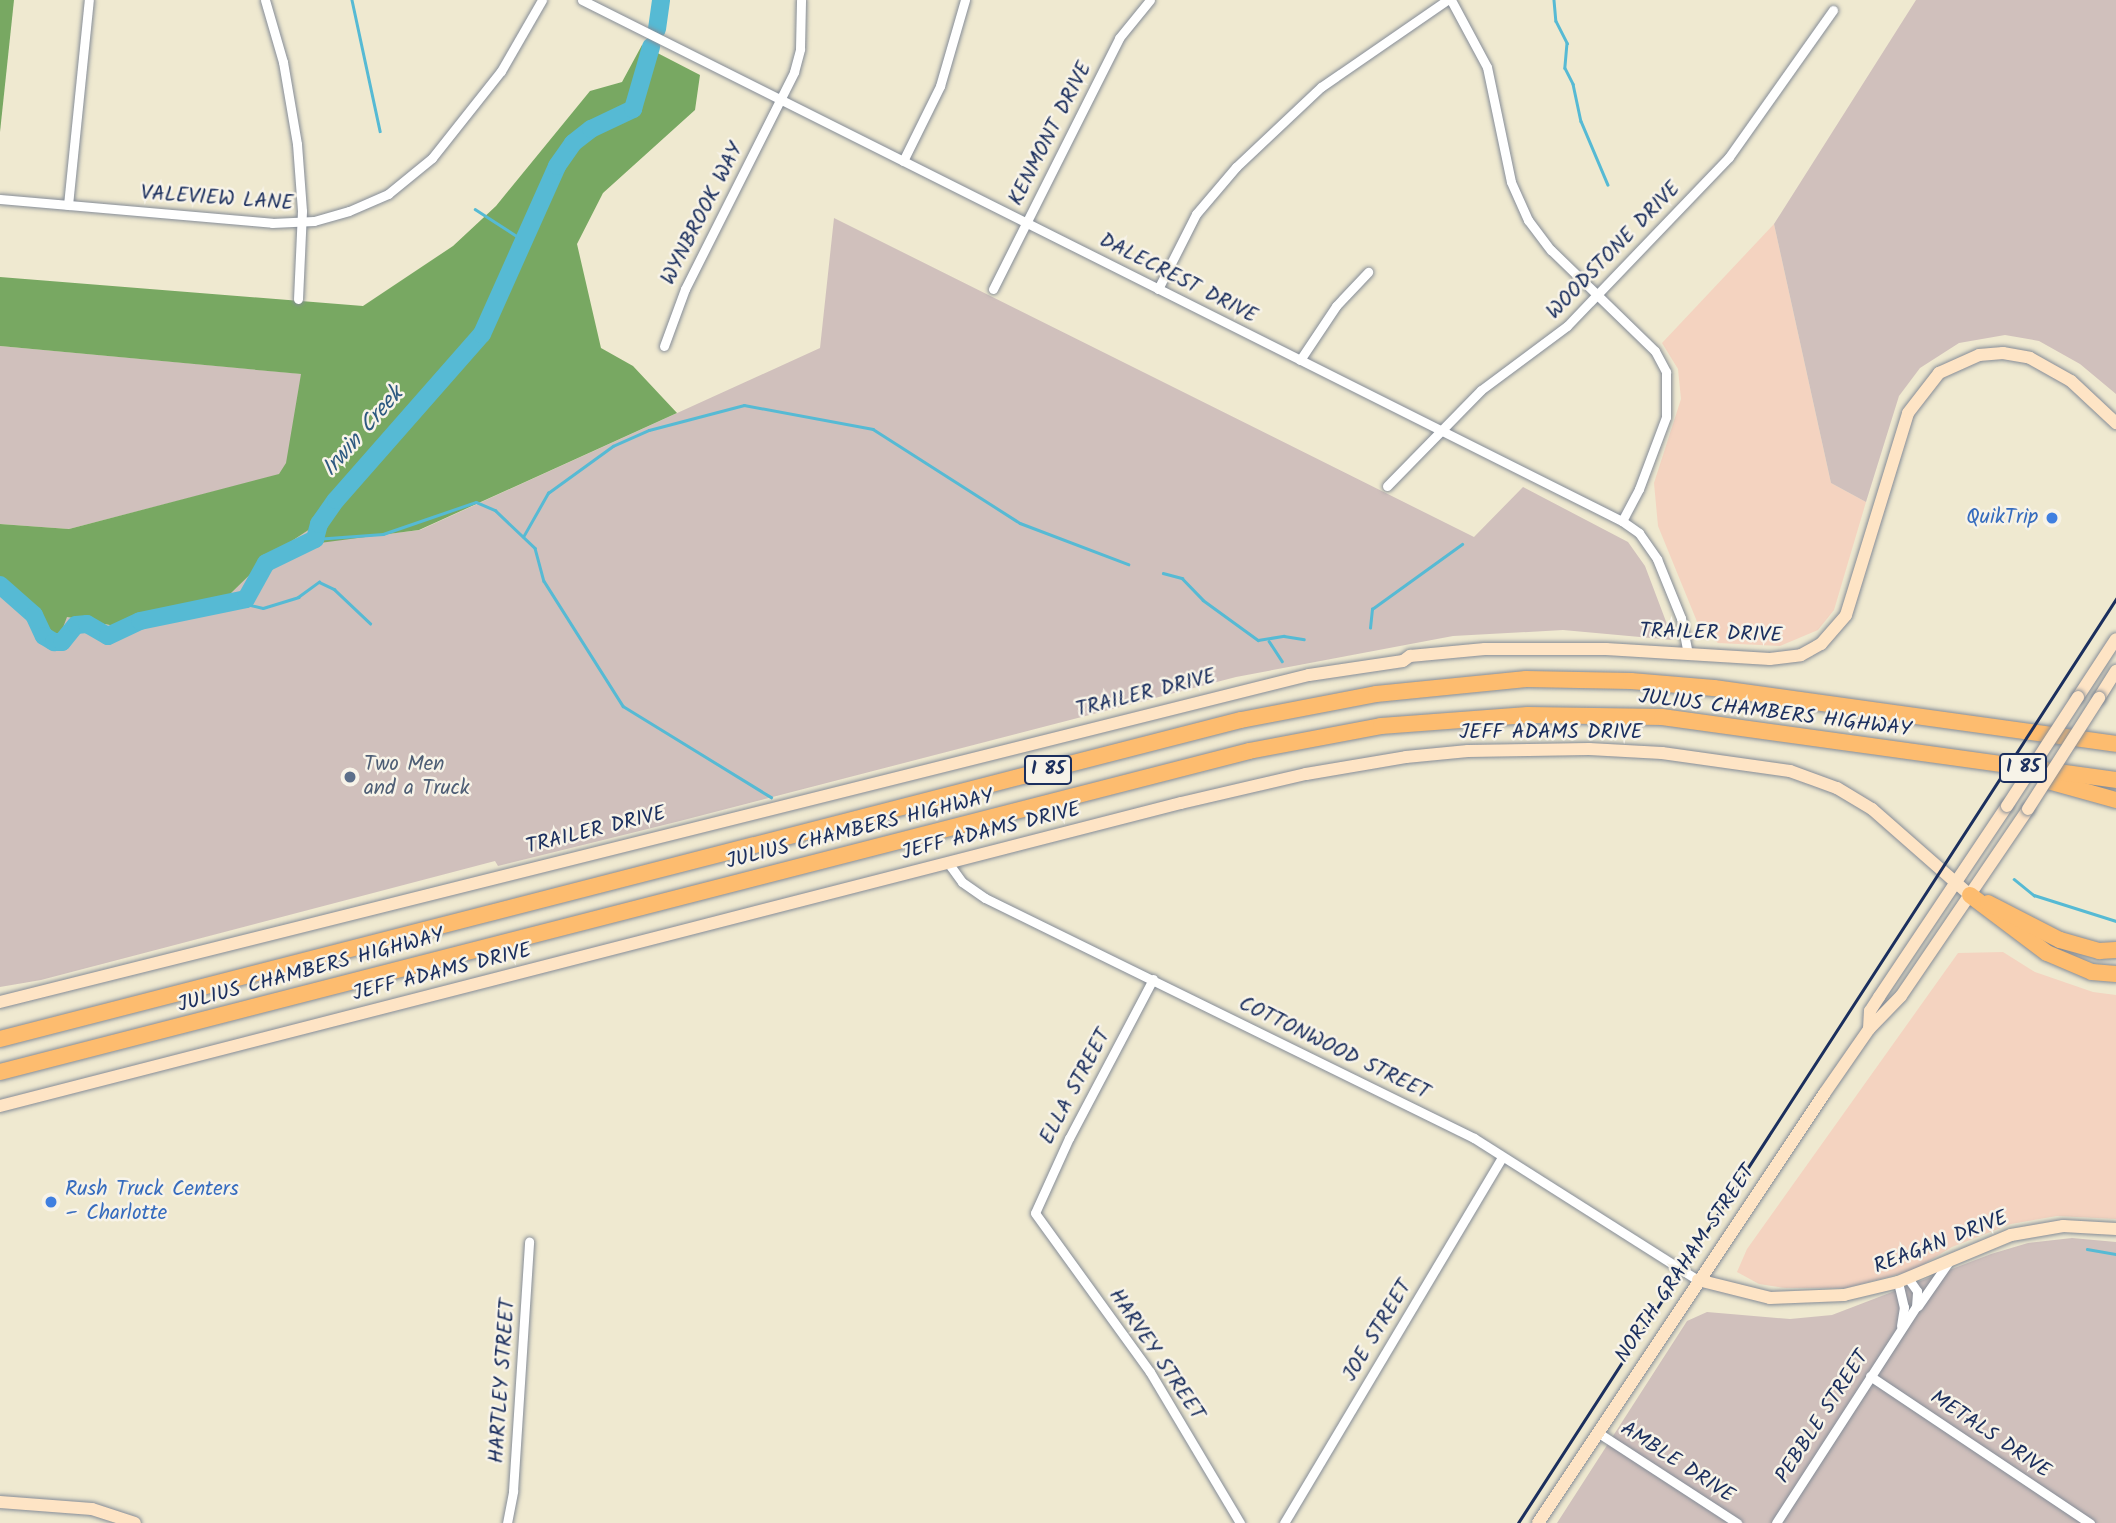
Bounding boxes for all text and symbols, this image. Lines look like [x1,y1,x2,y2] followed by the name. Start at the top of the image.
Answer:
[1004,58,1098,210] street label: KENMONT DRIVE
[656,139,750,289] street label: WYNBROOK WAY
[1542,177,1686,325] street label: WOODSTONE DRIVE
[140,181,294,217] street label: VALEVIEW LANE
[1095,228,1261,330] street label: DALECREST DRIVE
[316,381,410,483] water label: Irwin Creek
[1966,505,2038,531] place label: QuikTrip
[2044,510,2060,526] marker: QuikTrip
[1639,619,1783,649] street label: TRAILER DRIVE
[1074,664,1218,724] street label: TRAILER DRIVE
[1637,685,1913,743] street label: JULIUS CHAMBERS HIGHWAY
[1459,720,1643,746] street label: JEFF ADAMS DRIVE
[364,752,470,802] place label: Two Men and a Truck
[1998,752,2048,783] road number: I 85
[1024,754,1072,786] road number: I 85
[342,769,358,785] marker: Two Men and a Truck
[724,785,996,875] street label: JULIUS CHAMBERS HIGHWAY
[899,798,1083,866] street label: JEFF ADAMS DRIVE
[524,801,668,861] street label: TRAILER DRIVE
[175,923,447,1019] street label: JULIUS CHAMBERS HIGHWAY
[350,939,534,1007] street label: JEFF ADAMS DRIVE
[1234,992,1434,1106] street label: COTTONWOOD STREET
[1035,1025,1117,1149] street label: ELLA STREET
[1610,1160,1762,1368] street label: NORTH GRAHAM STREET
[65,1177,239,1227] place label: Rush Truck Centers – Charlotte
[43,1194,59,1210] marker: Rush Truck Centers – Charlotte
[1871,1206,2011,1280] street label: REAGAN DRIVE
[1338,1276,1418,1386] street label: JOE STREET
[1103,1284,1209,1426] street label: HARVEY STREET
[485,1298,521,1464] street label: HARTLEY STREET
[1771,1346,1875,1488] street label: PEBBLE STREET
[1925,1386,2055,1484] street label: METALS DRIVE
[1615,1417,1739,1509] street label: AMBLE DRIVE

